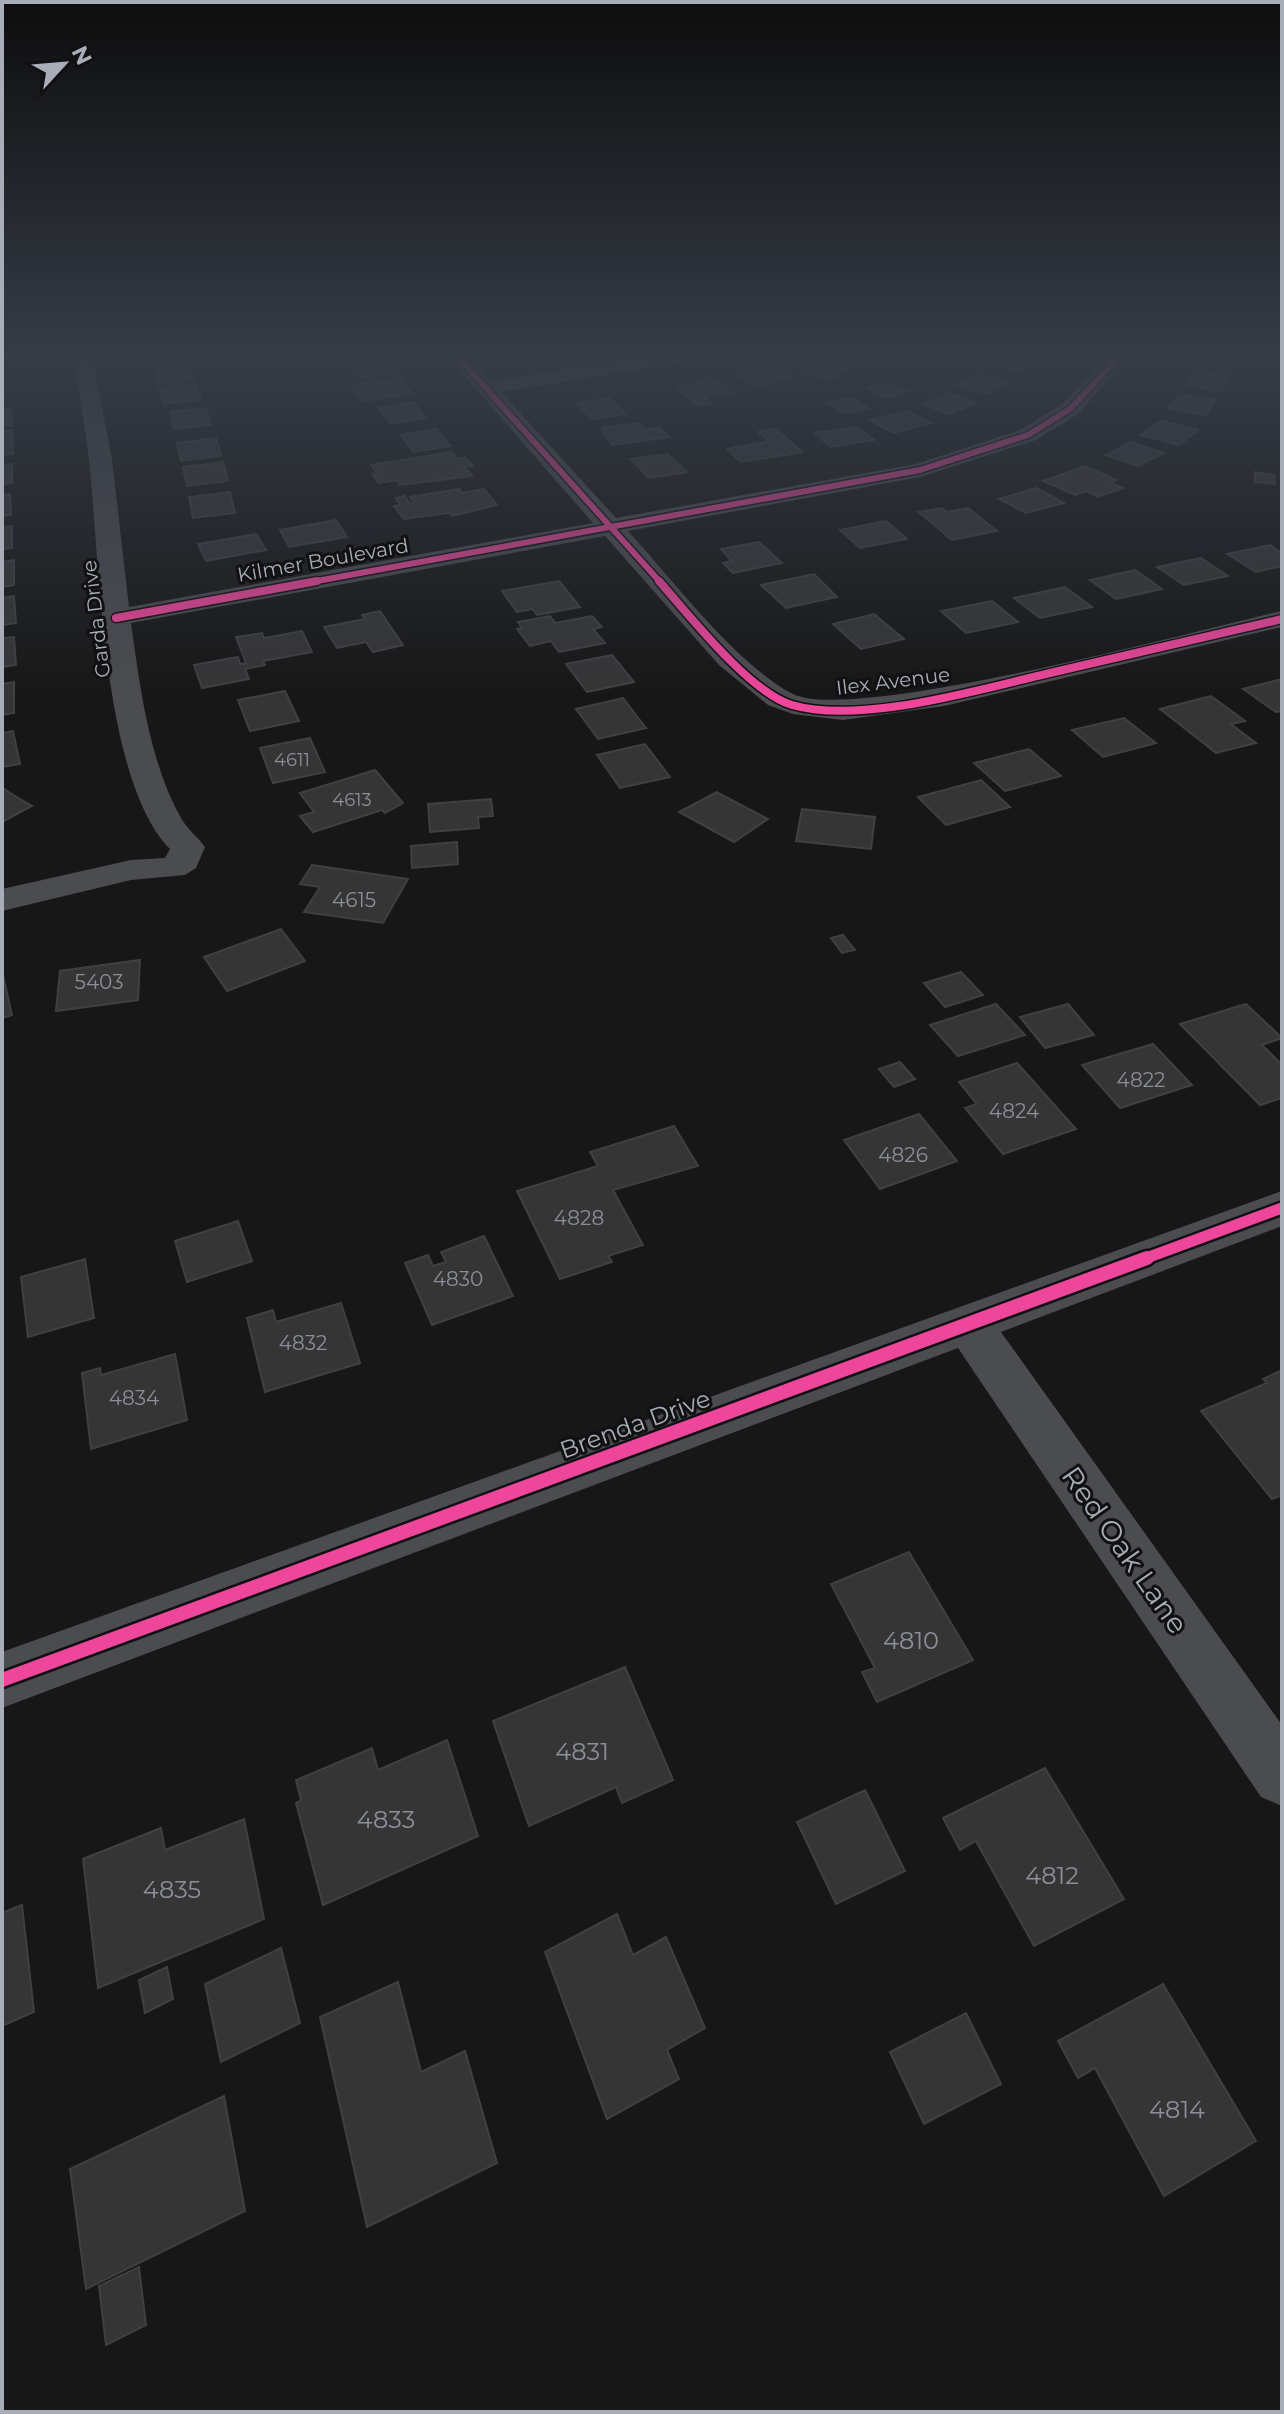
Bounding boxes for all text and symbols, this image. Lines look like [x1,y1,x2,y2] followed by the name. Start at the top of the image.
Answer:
[24,24,104,104] north arrow
[65,42,98,69] text: N
[236,533,410,587] street label: Kilmer Boulevard
[77,559,115,679] street label: Garda Drive
[835,662,951,700] street label: Ilex Avenue
[274,749,310,771] house number: 4611
[332,789,372,811] house number: 4613
[332,888,376,912] house number: 4615
[75,970,123,994] house number: 5403
[1117,1068,1165,1092] house number: 4822
[989,1099,1039,1123] house number: 4824
[878,1143,928,1167] house number: 4826
[554,1206,604,1230] house number: 4828
[433,1267,483,1291] house number: 4830
[279,1331,327,1355] house number: 4832
[556,1383,714,1465] street label: Brenda Drive
[109,1386,159,1410] house number: 4834
[1055,1460,1195,1640] street label: Red Oak Lane
[883,1626,939,1655] house number: 4810
[555,1737,609,1766] house number: 4831
[357,1805,415,1834] house number: 4833
[1025,1861,1079,1890] house number: 4812
[143,1875,201,1904] house number: 4835
[1149,2095,1205,2124] house number: 4814

